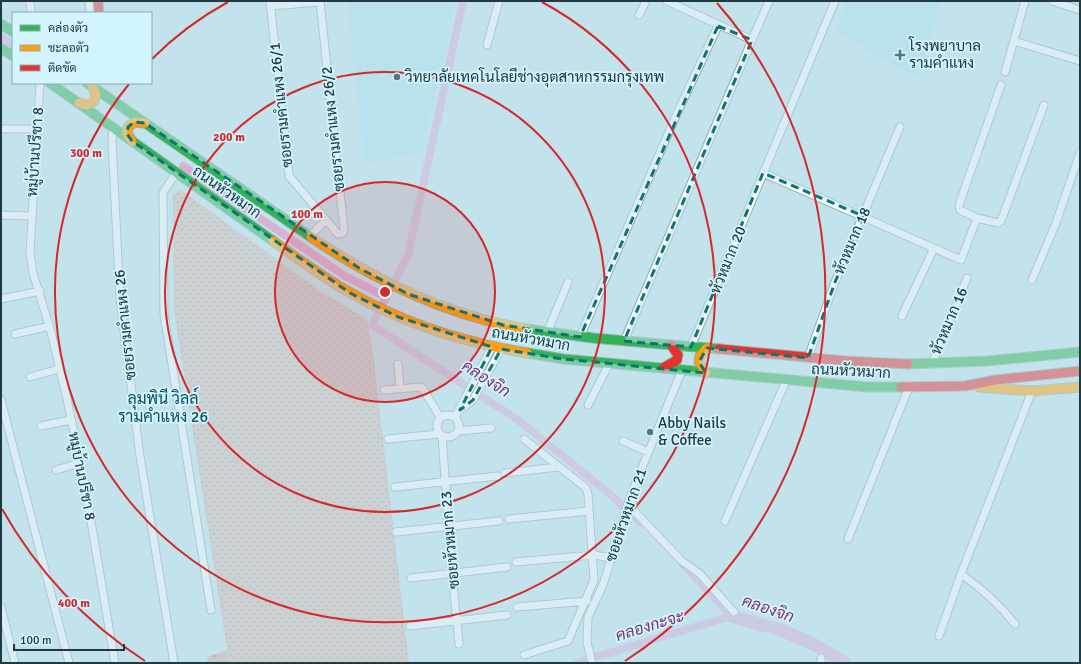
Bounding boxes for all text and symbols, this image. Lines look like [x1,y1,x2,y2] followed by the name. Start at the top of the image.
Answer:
[12,12,152,84] legend
[48,21,88,36] text: คล่องตัว
[908,36,981,72] place label: โรงพยาบาล รามคำแหง
[48,41,89,56] text: ชะลอตัว
[265,42,297,168] street label: ซอยรามคำแหง 26/1
[894,49,906,61] marker: โรงพยาบาล รามคำแหง
[48,61,77,76] text: ติดขัด
[317,66,349,192] street label: ซอยรามคำแหง 26/2
[405,67,664,88] place label: วิทยาลัยเทคโนโลยีช่างอุตสาหกรรมกรุงเทพ
[392,72,402,82] marker: วิทยาลัยเทคโนโลยีช่างอุตสาหกรรมกรุงเทพ
[22,106,48,198] street label: หมู่บ้านปรีชา 8
[213,130,245,145] text: 200 m
[70,146,102,161] text: 300 m
[189,162,265,222] street label: ถนนหัวหมาก
[830,205,874,277] street label: หัวหมาก 18
[291,207,323,222] text: 100 m
[706,224,750,296] street label: หัวหมาก 20
[110,269,140,381] street label: ซอยรามคำแหง 26
[378,285,392,299] centre of rings
[927,285,971,357] street label: หัวหมาก 16
[490,323,572,355] street label: ถนนหัวหมาก
[458,356,514,402] water label: คลองจิก
[811,360,891,382] street label: ถนนหัวหมาก
[118,386,208,427] district label: ลุมพินี วิลล์ รามคำแหง 26
[658,414,727,449] place label: Abby Nails & Coffee
[645,427,655,437] marker: Abby Nails & Coffee
[64,430,100,522] street label: หมู่บ้านปรีชา 8
[602,466,650,564] street label: ซอยหัวหมาก 21
[437,490,463,590] street label: ซอยหัวหมาก 23
[739,591,797,627] water label: คลองจิก
[58,596,90,611] text: 400 m
[613,606,687,646] water label: คลองกะจะ
[14,626,124,652] scale bar
[20,633,52,648] text: 100 m

